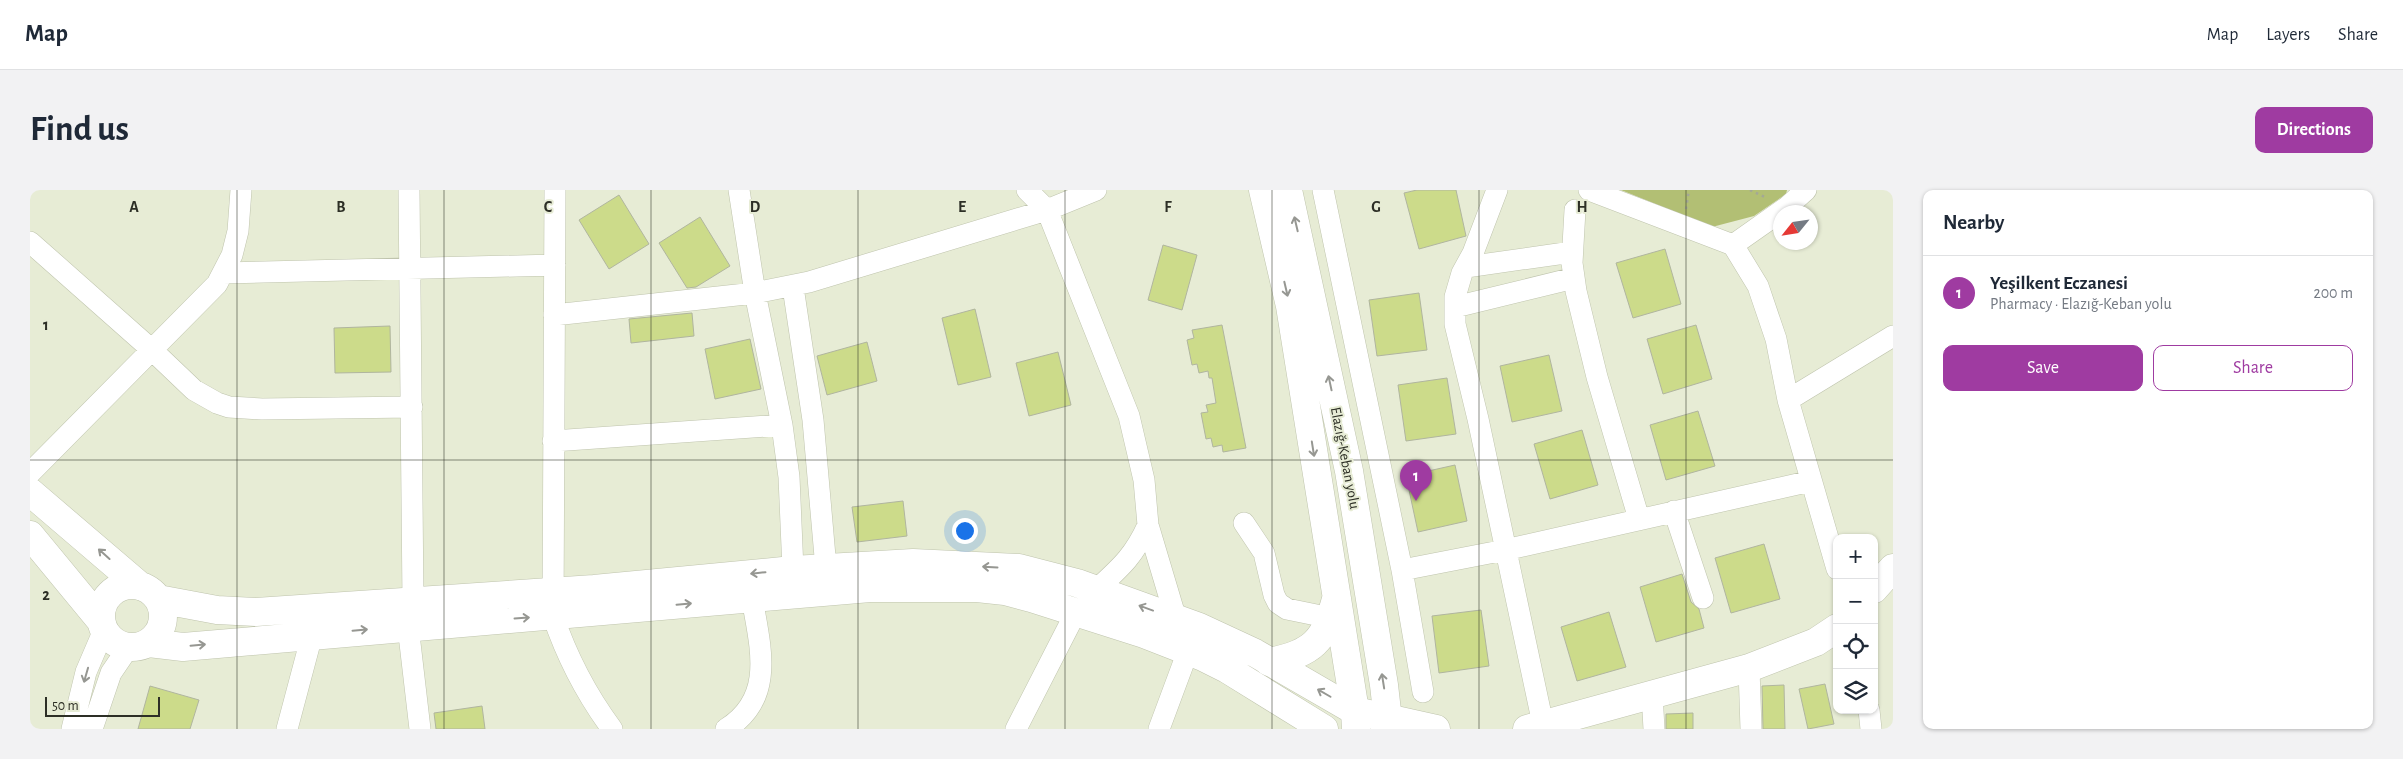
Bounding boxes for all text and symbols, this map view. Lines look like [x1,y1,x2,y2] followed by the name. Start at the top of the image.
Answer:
[25,22,68,46] text: Map
[2207,26,2238,44] text: Map
[2266,26,2310,44] text: Layers
[2338,26,2378,44] text: Share
[2255,107,2373,153] button: Directions
[30,112,129,147] text: Find us
[129,199,139,215] text: A
[336,199,346,215] text: B
[544,199,553,215] text: C
[750,199,761,215] text: D
[958,199,966,215] text: E
[1164,199,1172,215] text: F
[1371,199,1381,215] text: G
[1576,199,1588,215] text: H
[1773,205,1818,250] north arrow
[1943,212,2004,233] text: Nearby
[1291,216,1300,232] one-way arrow
[1990,274,2128,293] text: Yeşilkent Eczanesi
[1282,280,1291,296] one-way arrow
[1956,285,1962,301] text: 1
[2313,285,2353,301] text: 200 m
[1990,296,2172,312] text: Pharmacy · Elazığ-Keban yolu
[43,317,49,333] text: 1
[1943,345,2143,391] button: Save
[2153,345,2353,391] button: Share
[1325,375,1335,391] one-way arrow
[1328,406,1362,511] street label: Elazığ-Keban yolu
[1309,440,1319,456] one-way arrow
[1400,460,1432,501] pin: 1
[952,518,978,544] your location
[1833,534,1878,714] map controls
[1833,534,1878,579] button: +
[97,548,110,560] one-way arrow
[982,562,998,571] one-way arrow
[750,568,766,578] one-way arrow
[1833,579,1878,624] button: −
[42,587,50,603] text: 2
[675,600,691,609] one-way arrow
[1139,603,1154,612] one-way arrow
[513,614,529,623] one-way arrow
[1833,624,1878,669] button: locate
[351,626,367,635] one-way arrow
[190,641,206,650] one-way arrow
[80,667,90,683] one-way arrow
[1833,669,1878,714] button: layers
[1378,673,1388,689] one-way arrow
[1316,688,1331,698] one-way arrow
[45,694,160,717] scale bar
[52,699,79,713] text: 50 m

